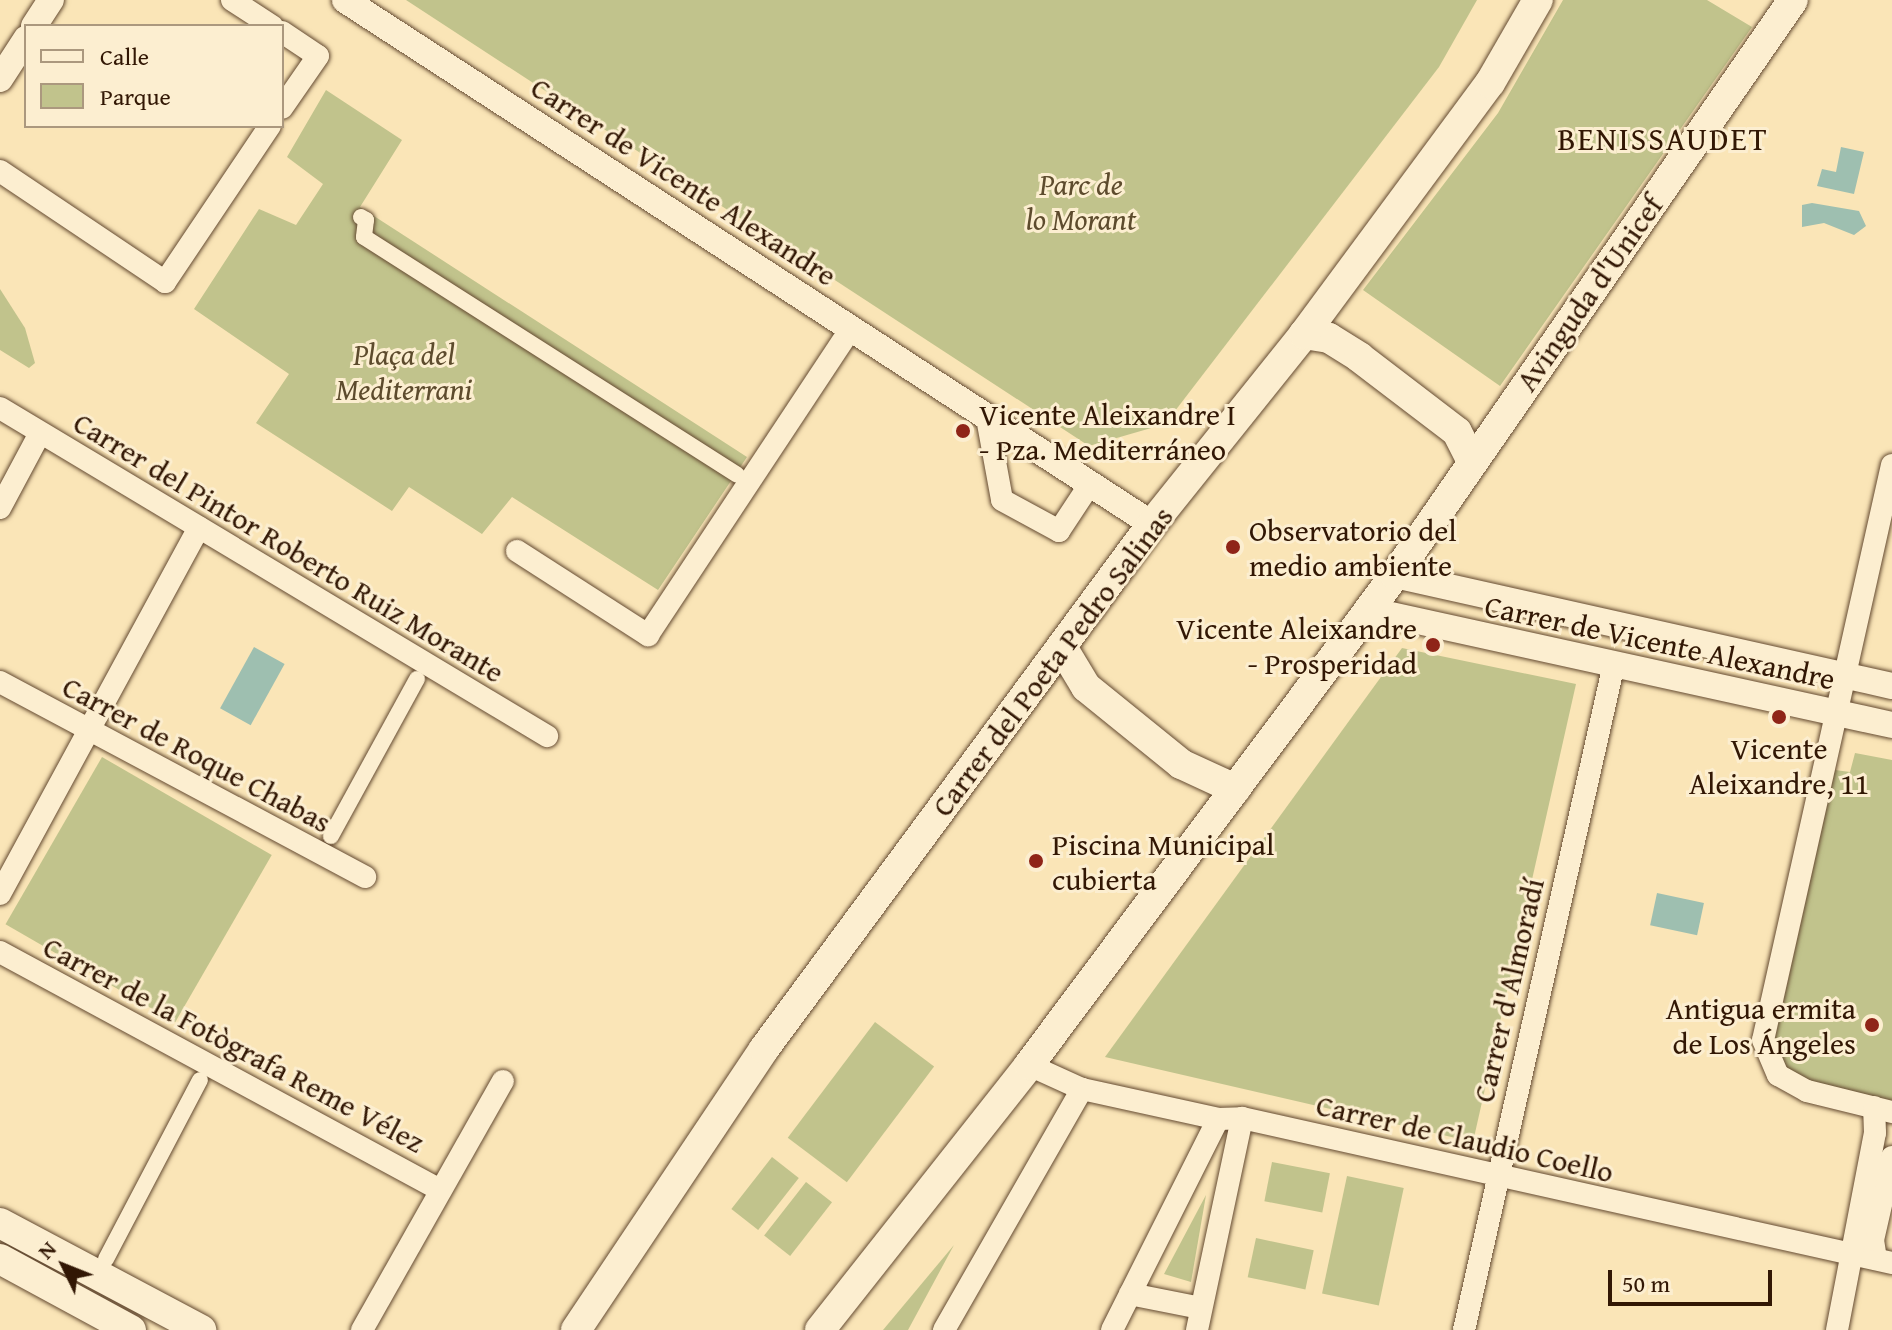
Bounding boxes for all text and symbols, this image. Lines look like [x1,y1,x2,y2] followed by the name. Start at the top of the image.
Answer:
[24,24,284,128] legend
[100,39,149,74] text: Calle
[525,69,843,293] street label: Carrer de Vicente Alexandre
[100,79,171,114] text: Parque
[1557,120,1769,158] district label: BENISSAUDET
[1026,166,1136,236] park label: Parc de lo Morant
[1508,188,1670,398] street label: Avinguda d'Unicef
[336,336,472,406] park label: Plaça del Mediterrani
[979,396,1236,466] place label: Vicente Aleixandre I - Pza. Mediterráneo
[67,404,511,690] street label: Carrer del Pintor Roberto Ruiz Morante
[954,422,972,440] marker: Vicente Aleixandre I - Pza. Mediterráneo
[924,499,1180,823] street label: Carrer del Poeta Pedro Salinas
[1249,512,1457,582] place label: Observatorio del medio ambiente
[1224,538,1242,556] marker: Observatorio del medio ambiente
[1482,587,1838,697] street label: Carrer de Vicente Alexandre
[1176,610,1417,680] place label: Vicente Aleixandre - Prosperidad
[1424,636,1442,654] marker: Vicente Aleixandre - Prosperidad
[57,668,337,840] street label: Carrer de Roque Chabas
[1770,708,1788,726] marker: Vicente Aleixandre, 11
[1689,730,1869,800] place label: Vicente Aleixandre, 11
[1052,826,1274,896] place label: Piscina Municipal cubierta
[1027,852,1045,870] marker: Piscina Municipal cubierta
[1465,875,1551,1105] street label: Carrer d'Almoradí
[38,928,430,1160] street label: Carrer de la Fotògrafa Reme Vélez
[1666,990,1856,1060] place label: Antigua ermita de Los Ángeles
[1863,1016,1881,1034] marker: Antigua ermita de Los Ángeles
[1313,1086,1617,1190] street label: Carrer de Claudio Coello
[24,1226,104,1306] north arrow
[30,1233,63,1266] text: N
[1612,1254,1776,1304] scale bar
[1622,1266,1670,1301] text: 50 m

